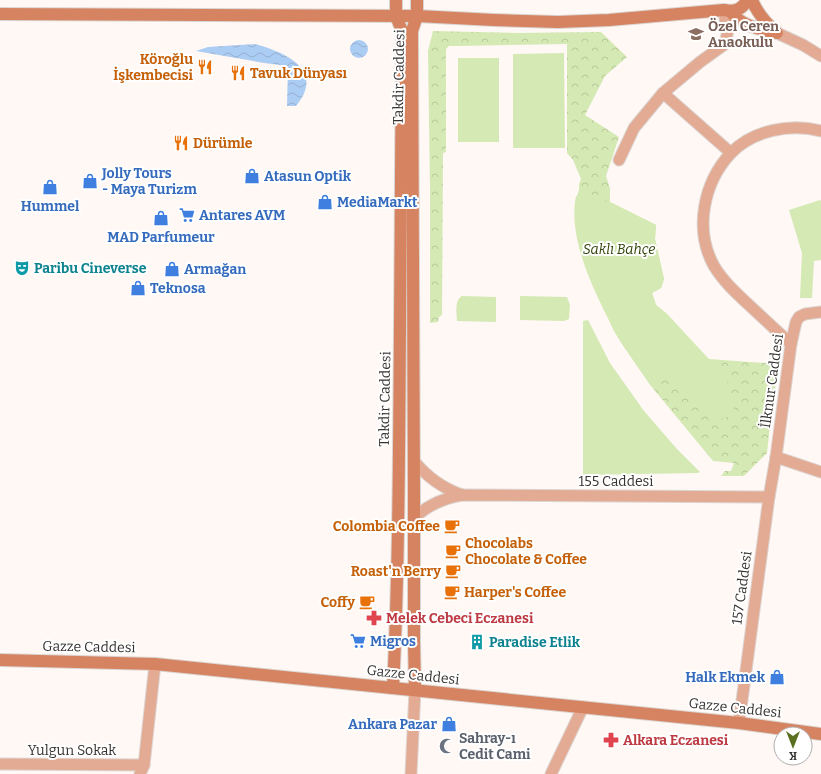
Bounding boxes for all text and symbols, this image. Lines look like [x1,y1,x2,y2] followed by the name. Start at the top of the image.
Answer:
[708,17,779,51] place label: Özel Ceren Anaokulu
[687,25,705,43] school or university icon: Özel Ceren Anaokulu
[390,29,408,125] street label: Takdir Caddesi
[113,51,194,84] place label: Köroğlu İşkembecisi
[196,58,214,76] restaurant icon: Köroğlu İşkembecisi
[229,64,247,82] restaurant icon: Tavuk Dünyası
[250,65,348,82] place label: Tavuk Dünyası
[172,134,190,152] restaurant icon: Dürümle
[193,135,253,152] place label: Dürümle
[101,165,197,198] place label: Jolly Tours - Maya Turizm
[243,167,261,185] shop icon: Atasun Optik
[264,168,352,185] place label: Atasun Optik
[81,172,99,190] shop icon: Jolly Tours - Maya Turizm
[41,178,59,196] shop icon: Hummel
[316,193,334,211] shop icon: MediaMarkt
[337,194,418,211] place label: MediaMarkt
[21,198,80,215] place label: Hummel
[178,206,196,224] supermarket icon: Antares AVM
[199,207,285,224] place label: Antares AVM
[152,209,170,227] shop icon: MAD Parfumeur
[107,229,215,246] place label: MAD Parfumeur
[583,241,655,258] park label: Saklı Bahçe
[13,259,31,277] theatre icon: Paribu Cineverse
[34,260,147,277] place label: Paribu Cineverse
[163,260,181,278] shop icon: Armağan
[184,261,246,278] place label: Armağan
[129,279,147,297] shop icon: Teknosa
[150,280,206,297] place label: Teknosa
[757,333,787,429] street label: İlknur Caddesi
[376,351,394,447] street label: Takdir Caddesi
[579,473,653,490] street label: 155 Caddesi
[443,517,461,535] cafe icon: Colombia Coffee
[333,518,440,535] place label: Colombia Coffee
[465,535,587,568] place label: Chocolabs Chocolate & Coffee
[444,542,462,560] cafe icon: Chocolabs Chocolate & Coffee
[728,550,756,626] street label: 157 Caddesi
[444,562,462,580] cafe icon: Roast'n Berry
[351,563,441,580] place label: Roast'n Berry
[443,583,461,601] cafe icon: Harper's Coffee
[464,584,566,601] place label: Harper's Coffee
[358,593,376,611] cafe icon: Coffy
[320,594,355,611] place label: Coffy
[365,609,383,627] pharmacy icon: Melek Cebeci Eczanesi
[386,610,534,627] place label: Melek Cebeci Eczanesi
[349,632,367,650] supermarket icon: Migros
[370,633,416,650] place label: Migros
[468,633,486,651] building icon: Paradise Etlik
[489,634,581,651] place label: Paradise Etlik
[42,638,136,656] street label: Gazze Caddesi
[366,662,460,688] street label: Gazze Caddesi
[768,668,786,686] shop icon: Halk Ekmek
[685,669,766,686] place label: Halk Ekmek
[688,695,782,721] street label: Gazze Caddesi
[440,715,458,733] shop icon: Ankara Pazar
[348,716,437,733] place label: Ankara Pazar
[773,726,813,766] north arrow
[459,730,531,763] place label: Sahray-ı Cedit Cami
[602,731,620,749] pharmacy icon: Alkara Eczanesi
[623,732,729,749] place label: Alkara Eczanesi
[438,737,456,755] mosque icon: Sahray-ı Cedit Cami
[28,742,116,759] street label: Yulgun Sokak
[789,749,797,762] text: K

